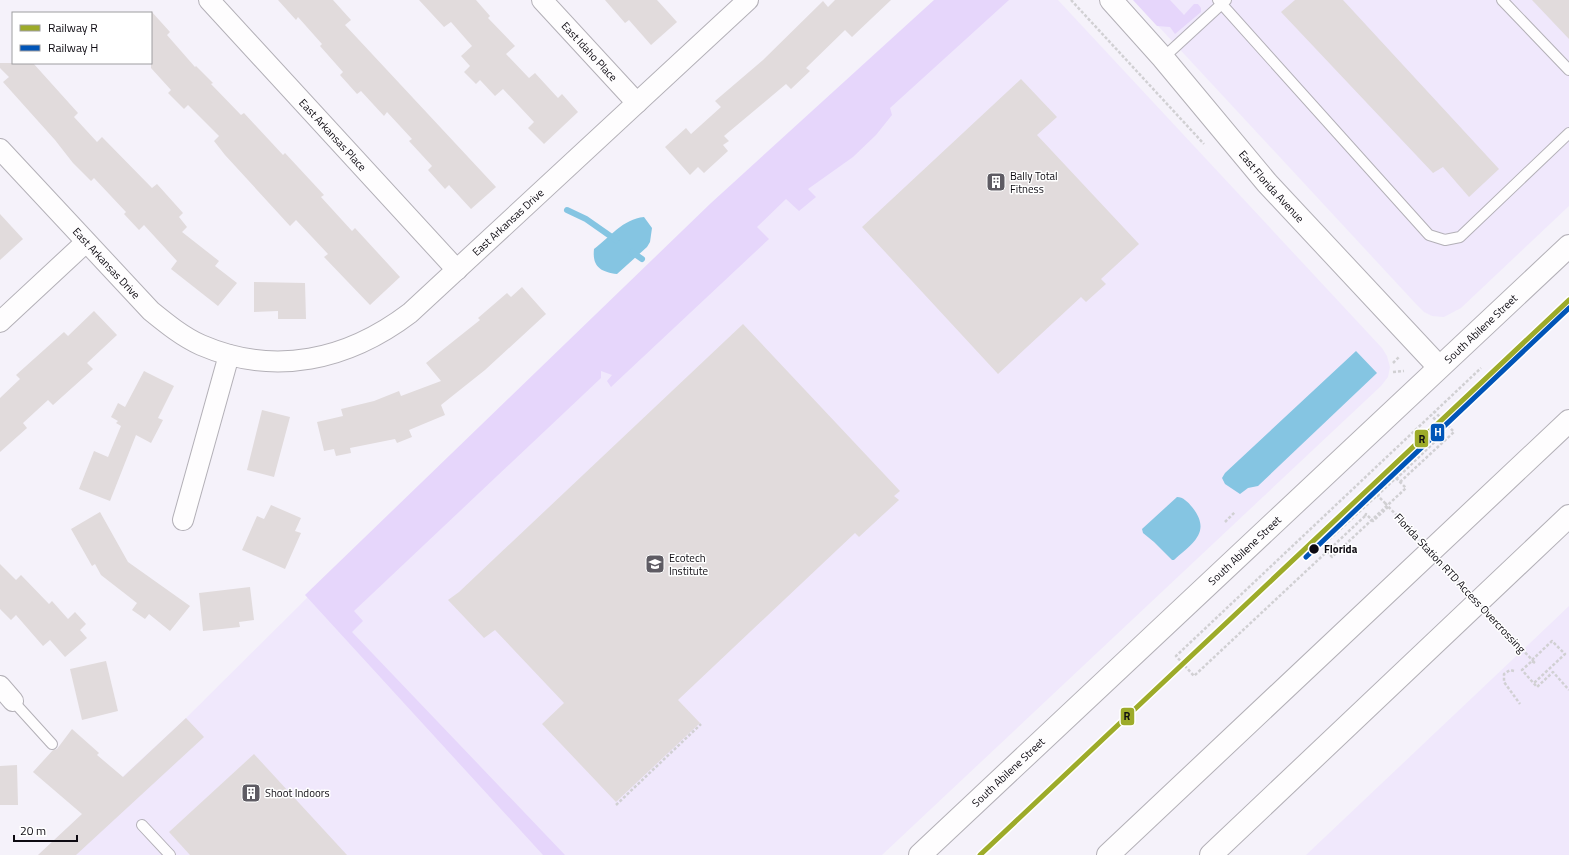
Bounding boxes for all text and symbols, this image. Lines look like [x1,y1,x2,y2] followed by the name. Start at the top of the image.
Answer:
[12,12,152,64] legend
[48,18,98,37] text: Railway R
[558,18,621,85] street label: East Idaho Place
[48,38,98,57] text: Railway H
[295,95,370,175] street label: East Arkansas Place
[1235,147,1308,226] street label: East Florida Avenue
[1010,168,1058,197] place label: Bally Total Fitness
[985,171,1007,193] building icon: Bally Total Fitness
[469,185,548,260] street label: East Arkansas Drive
[69,224,144,303] street label: East Arkansas Drive
[1441,290,1521,367] street label: South Abilene Street
[1430,423,1445,442] line badge: H
[1434,424,1442,440] text: H
[1414,429,1429,448] line badge: R
[1419,431,1426,447] text: R
[1391,509,1530,657] street label: Florida Station RTD Access Overcrossing
[1204,512,1285,589] street label: South Abilene Street
[1324,541,1358,557] place label: Florida
[1307,542,1321,556] marker: Florida
[669,550,709,579] place label: Ecotech Institute
[644,553,666,575] school or university icon: Ecotech Institute
[1120,707,1135,726] line badge: R
[1124,708,1131,724] text: R
[968,734,1048,811] street label: South Abilene Street
[240,782,262,804] building icon: Shoot Indoors
[265,785,330,801] place label: Shoot Indoors
[14,817,77,843] scale bar
[20,821,46,840] text: 20 m

